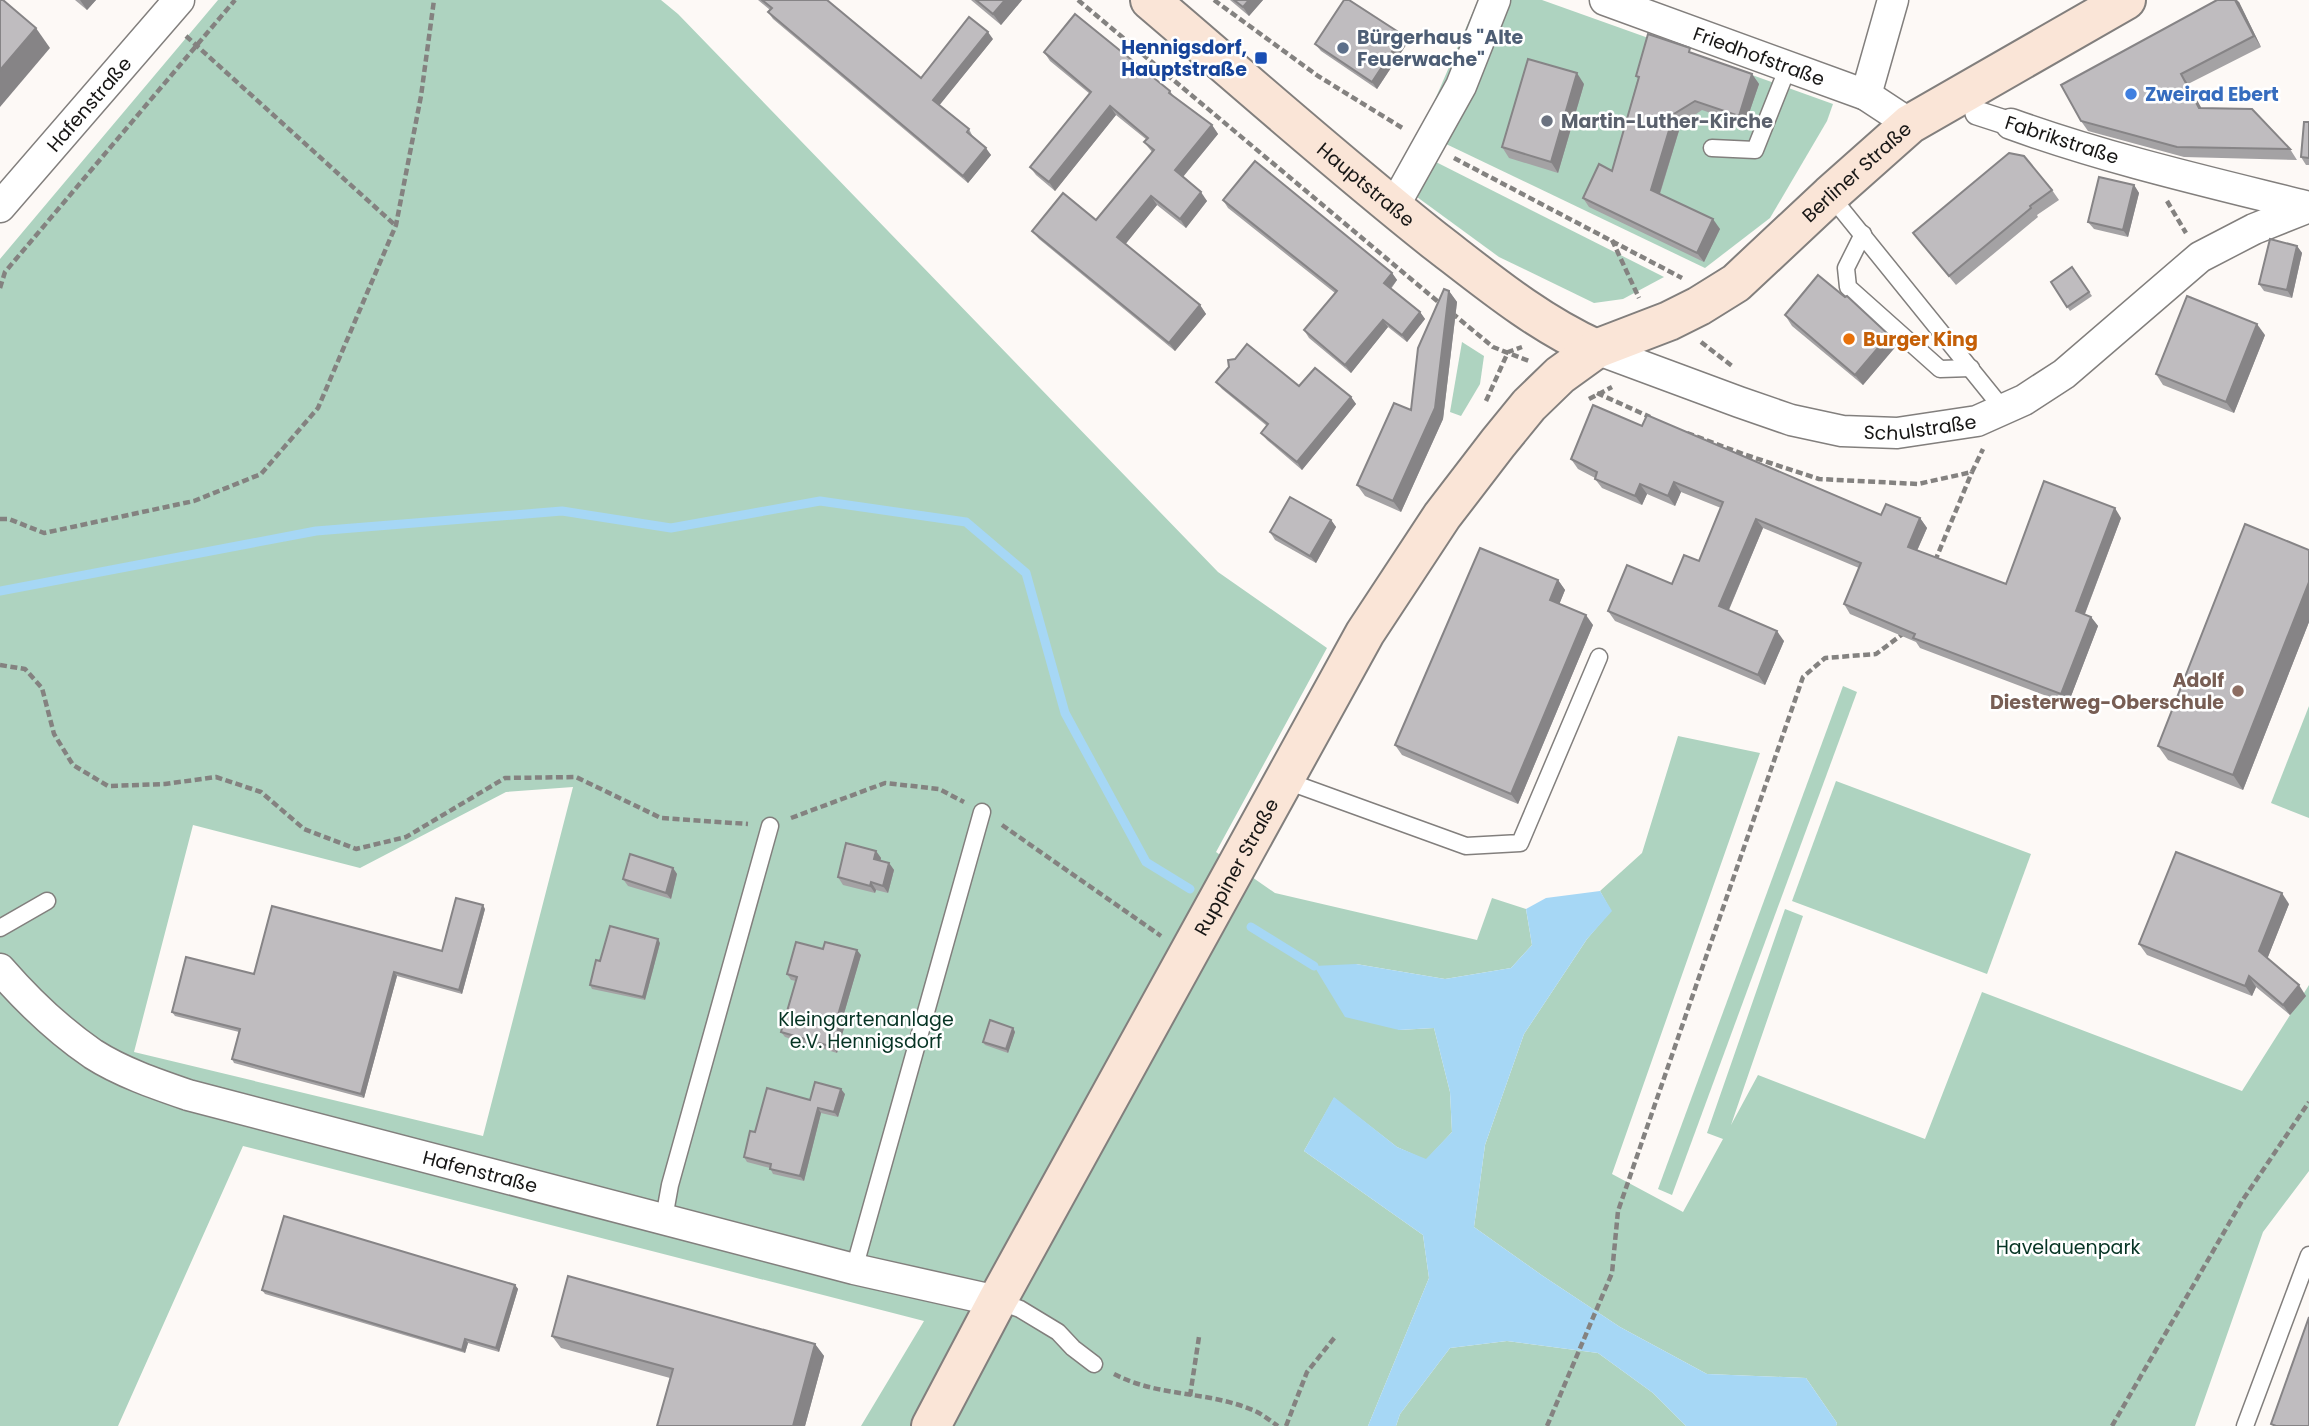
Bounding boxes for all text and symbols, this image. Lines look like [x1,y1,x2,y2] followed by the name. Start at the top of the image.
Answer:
[1690,20,1829,92] street label: Friedhofstraße
[1357,24,1523,73] place label: Bürgerhaus "Alte Feuerwache"
[1121,34,1247,83] place label: Hennigsdorf, Hauptstraße
[1335,40,1351,56] marker: Bürgerhaus "Alte Feuerwache"
[1253,50,1269,66] marker: Hennigsdorf, Hauptstraße
[40,51,138,157] street label: Hafenstraße
[2145,81,2279,108] place label: Zweirad Ebert
[2123,86,2139,102] marker: Zweirad Ebert
[1561,108,1773,135] place label: Martin-Luther-Kirche
[2002,109,2122,171] street label: Fabrikstraße
[1539,113,1555,129] marker: Martin-Luther-Kirche
[1796,115,1917,228] street label: Berliner Straße
[1311,136,1421,233] street label: Hauptstraße
[1863,326,1978,353] place label: Burger King
[1841,331,1857,347] marker: Burger King
[1863,408,1978,447] street label: Schulstraße
[1990,667,2224,716] place label: Adolf Diesterweg-Oberschule
[2230,683,2246,699] marker: Adolf Diesterweg-Oberschule
[1187,793,1285,940] street label: Ruppiner Straße
[778,1006,954,1055] park label: Kleingartenanlage e.V. Hennigsdorf
[420,1143,541,1199] street label: Hafenstraße
[1996,1234,2141,1261] park label: Havelauenpark

